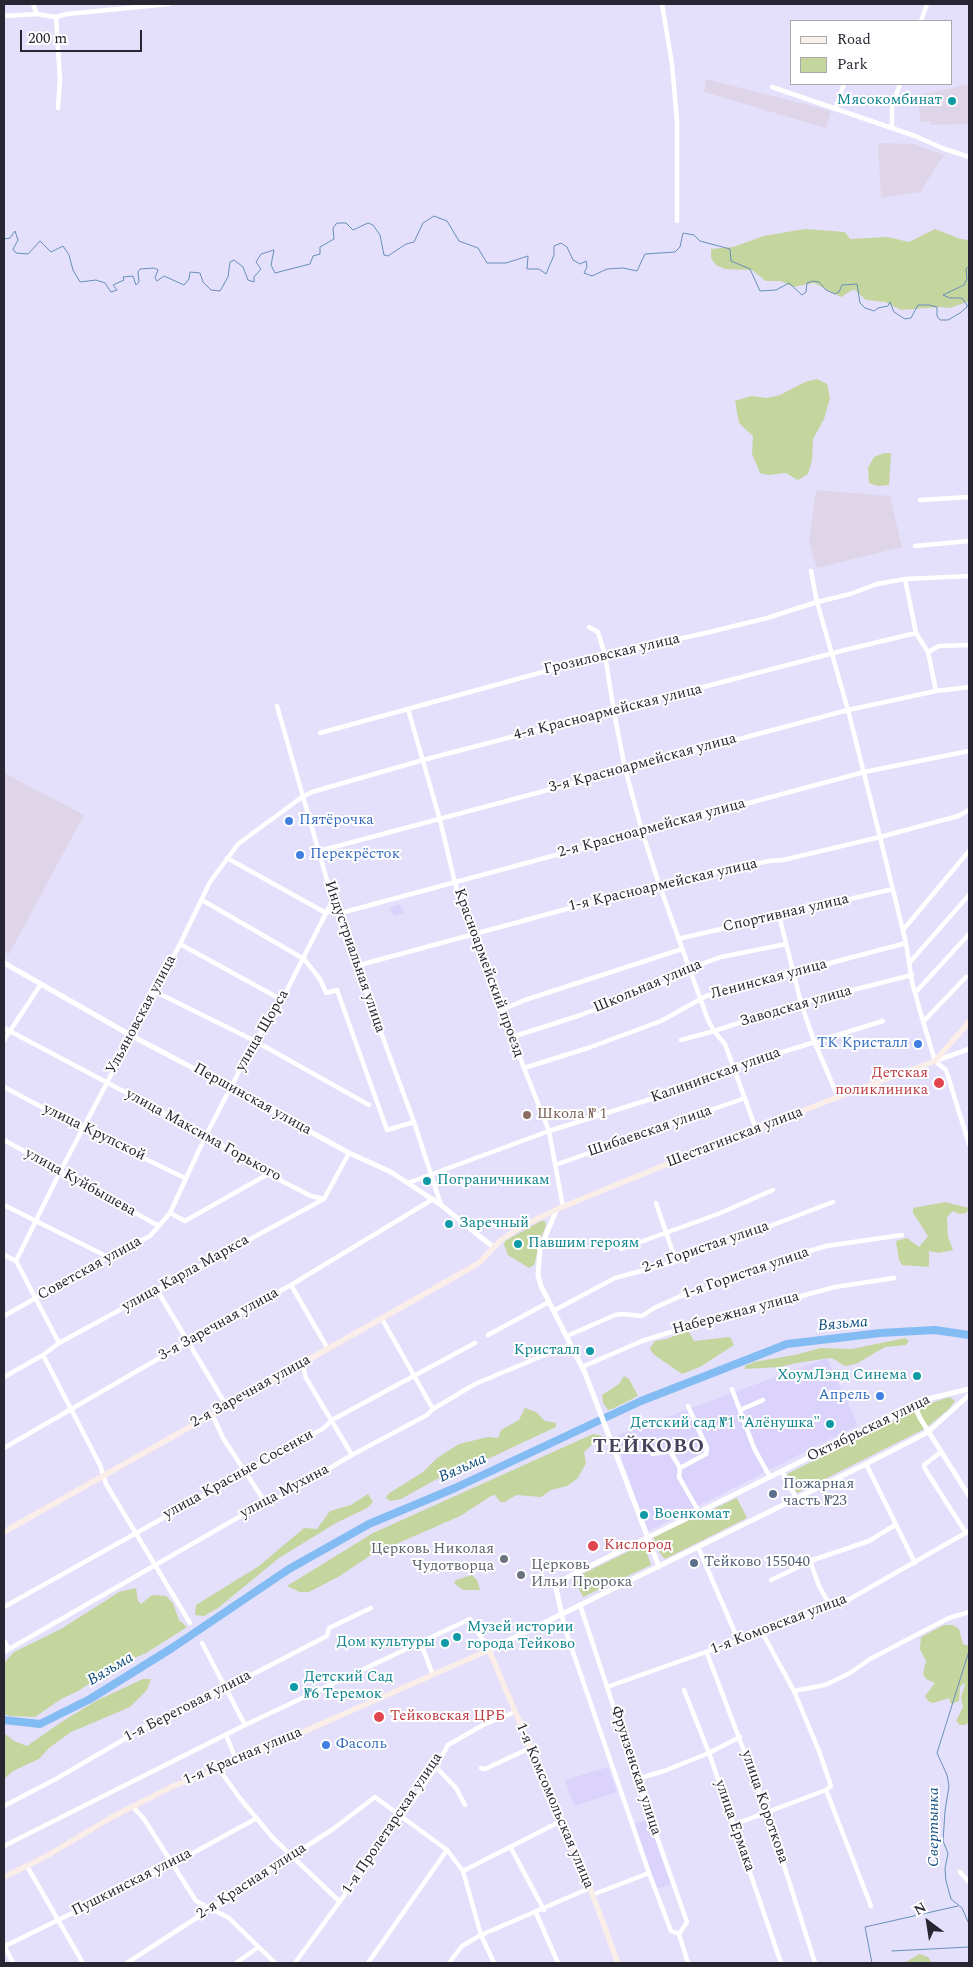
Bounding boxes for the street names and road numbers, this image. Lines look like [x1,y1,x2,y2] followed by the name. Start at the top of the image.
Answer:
[542,631,682,679] street label: Грозиловская улица
[512,681,704,745] street label: 4-я Красноармейская улица
[547,730,739,798] street label: 3-я Красноармейская улица
[556,795,748,863] street label: 2-я Красноармейская улица
[567,855,759,917] street label: 1-я Красноармейская улица
[319,879,389,1035] street label: Индустриальная улица
[449,886,527,1060] street label: Красноармейский проезд
[721,891,851,937] street label: Спортивная улица
[103,952,181,1078] street label: Ульяновская улица
[591,956,705,1018] street label: Школьная улица
[709,956,829,1004] street label: Ленинская улица
[738,982,854,1032] street label: Заводская улица
[232,987,294,1075] street label: улица Щорса
[649,1044,783,1108] street label: Калининская улица
[190,1060,314,1140] street label: Першинская улица
[122,1086,284,1186] street label: улица Максима Горького
[40,1100,148,1166] street label: улица Крупской
[586,1102,714,1162] street label: Шибаевская улица
[664,1104,806,1172] street label: Шестагинская улица
[21,1145,139,1221] street label: улица Куйбышева
[640,1218,772,1278] street label: 2-я Гористая улица
[119,1232,253,1316] street label: улица Карла Маркса
[35,1233,145,1305] street label: Советская улица
[680,1244,812,1304] street label: 1-я Гористая улица
[156,1285,282,1365] street label: 3-я Заречная улица
[671,1288,801,1340] street label: Набережная улица
[188,1352,314,1432] street label: 2-я Заречная улица
[804,1391,934,1467] street label: Октябрьская улица
[161,1426,317,1524] street label: улица Красные Сосенки
[237,1461,333,1523] street label: улица Мухина
[708,1591,850,1659] street label: 1-я Комовская улица
[121,1667,255,1747] street label: 1-я Береговая улица
[606,1704,664,1838] street label: Фрунзенская улица
[511,1720,597,1892] street label: 1-я Комсомольская улица
[181,1724,305,1790] street label: 1-я Красная улица
[736,1748,792,1866] street label: улица Короткова
[339,1750,447,1898] street label: 1-я Пролетарская улица
[710,1778,758,1874] street label: улица Ермака
[194,1840,310,1924] street label: 2-я Красная улица
[69,1845,195,1921] street label: Пушкинская улица

